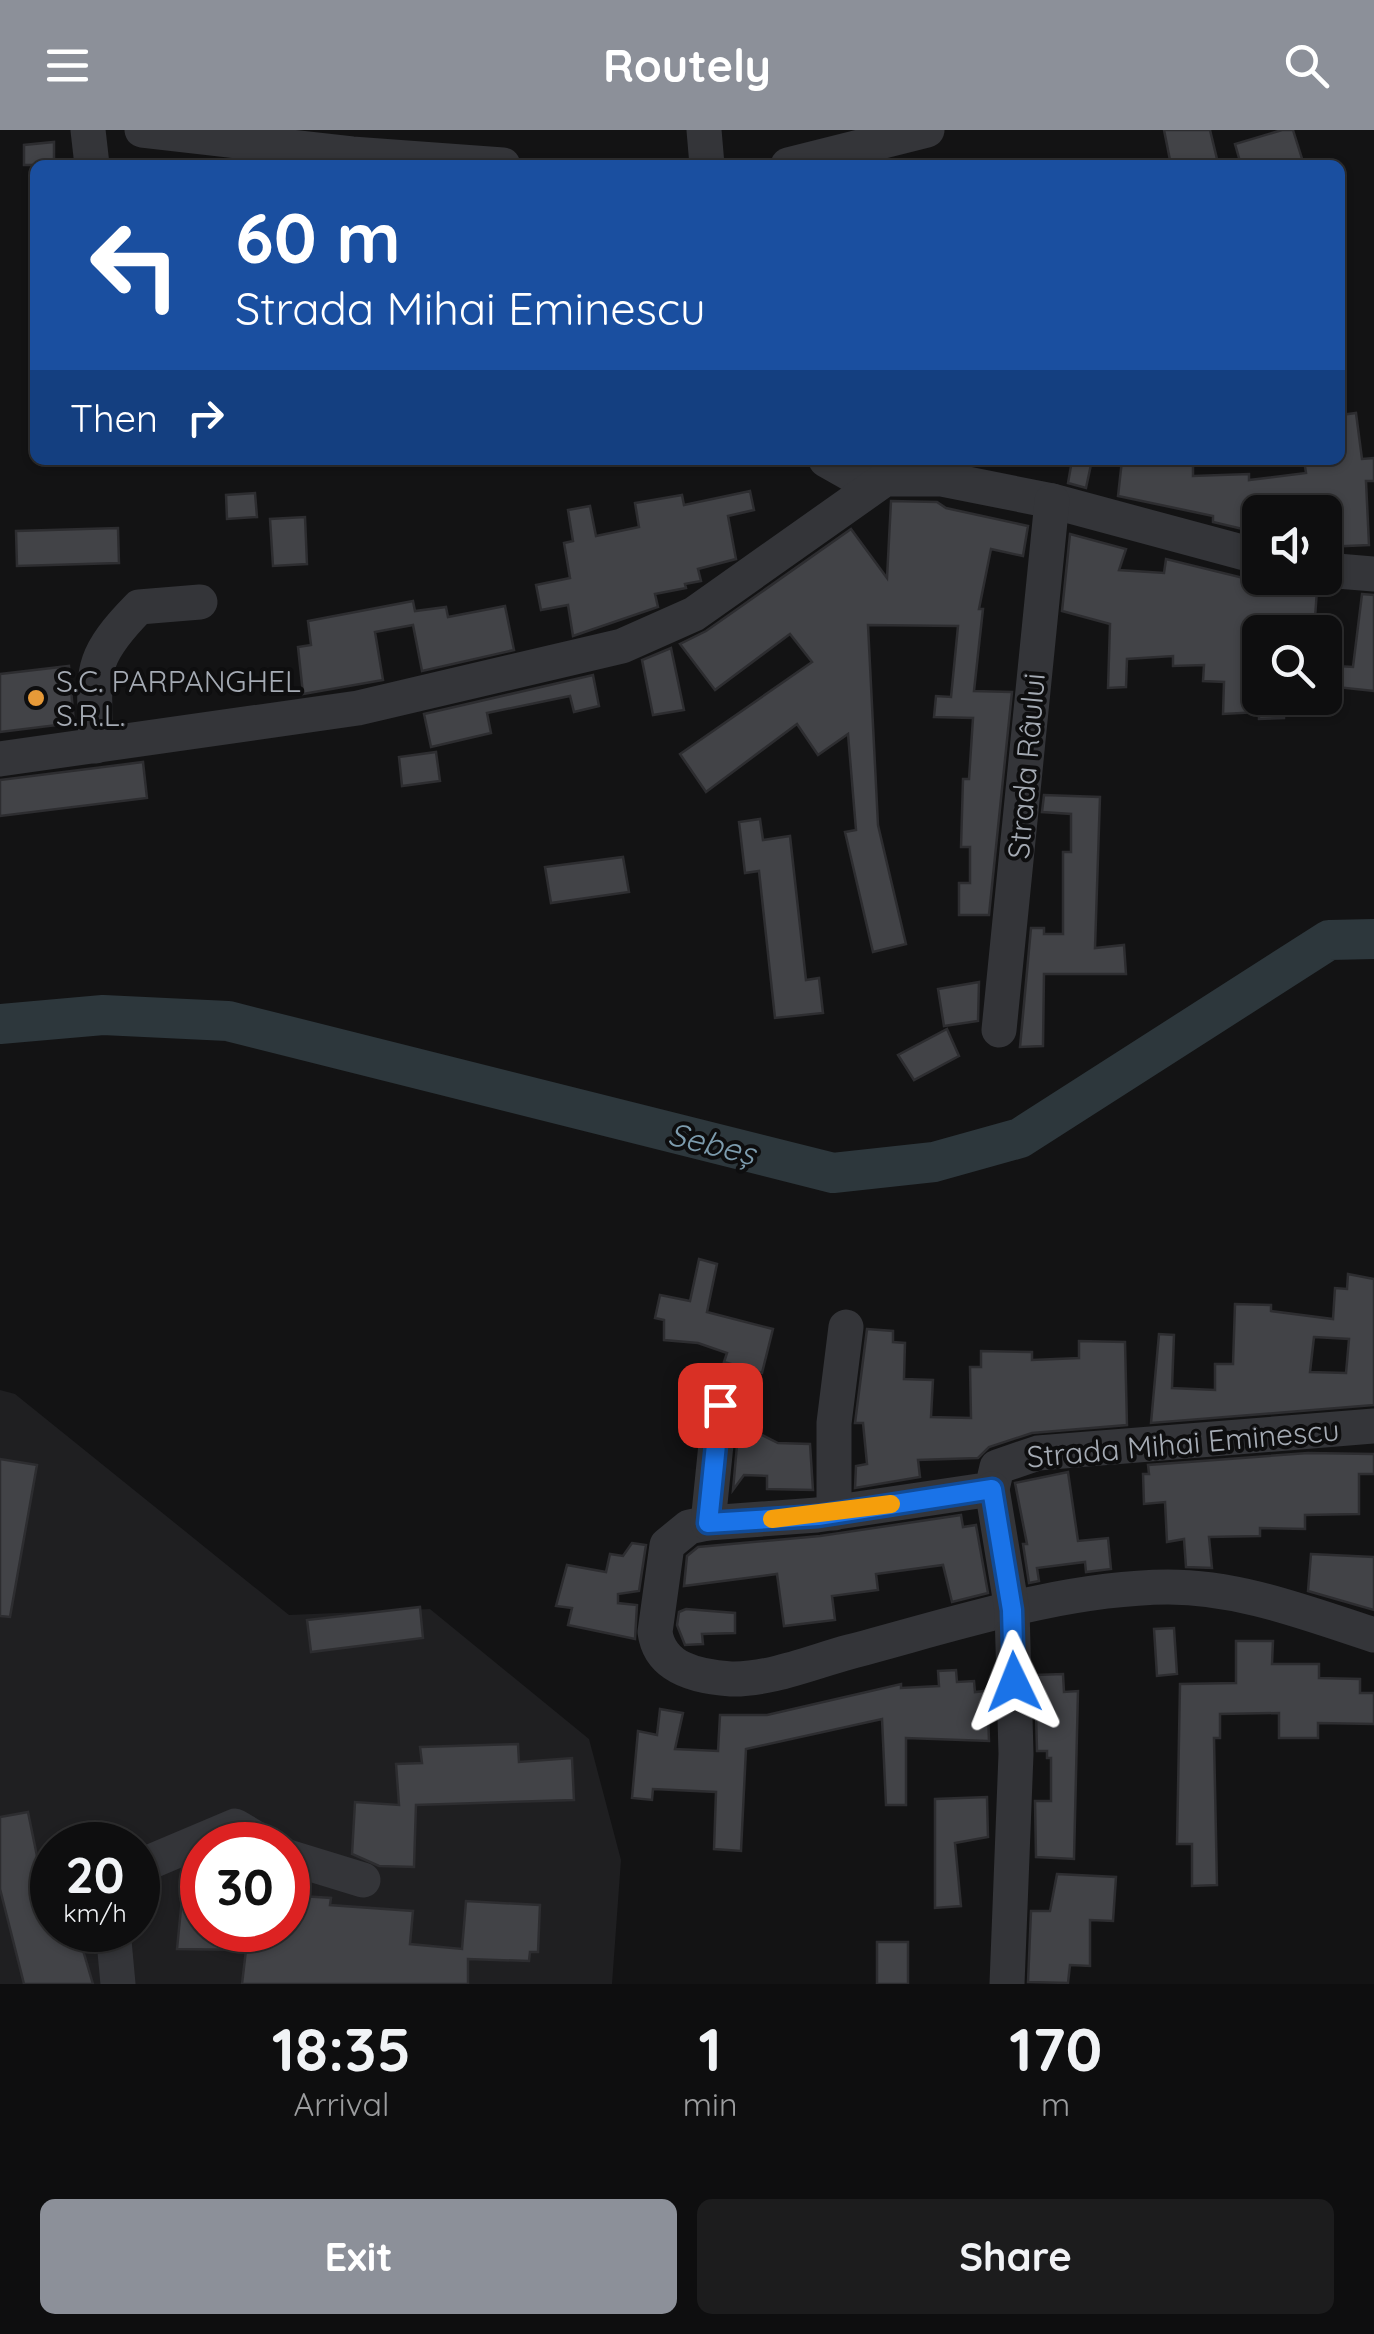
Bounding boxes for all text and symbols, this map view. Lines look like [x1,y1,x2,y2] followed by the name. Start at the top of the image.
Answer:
[603,37,771,93] text: Routely
[40,38,95,93] icon: menu
[1279,38,1334,93] icon: search
[235,193,401,281] text: 60 m
[70,200,200,330] icon: left
[235,280,706,336] text: Strada Mihai Eminescu
[178,390,233,445] icon: right
[70,394,158,442] text: Then
[1242,495,1342,715] map controls
[1242,495,1342,595] button: sound
[1242,615,1342,715] button: search
[56,662,301,734] place label: S.C. PARPANGHEL S.R.L.
[999,672,1053,860] street label: Strada Râului
[25,687,47,709] marker: S.C. PARPANGHEL S.R.L.
[664,1113,762,1174] water label: Sebeș
[678,1363,763,1448] pin
[693,1378,748,1433] icon: arrive
[1025,1410,1341,1476] street label: Strada Mihai Eminescu
[962,1630,1066,1734] position arrow
[180,1822,310,1952] speed limit sign: 30
[65,1843,125,1906] text: 20
[63,1897,127,1928] text: km/h
[272,2011,411,2086] text: 18:35
[698,2011,722,2086] text: 1
[1009,2011,1102,2086] text: 170
[294,2084,389,2124] text: Arrival
[683,2084,737,2124] text: min
[1041,2084,1070,2124] text: m
[40,2199,677,2314] button: Exit
[697,2199,1334,2314] button: Share

